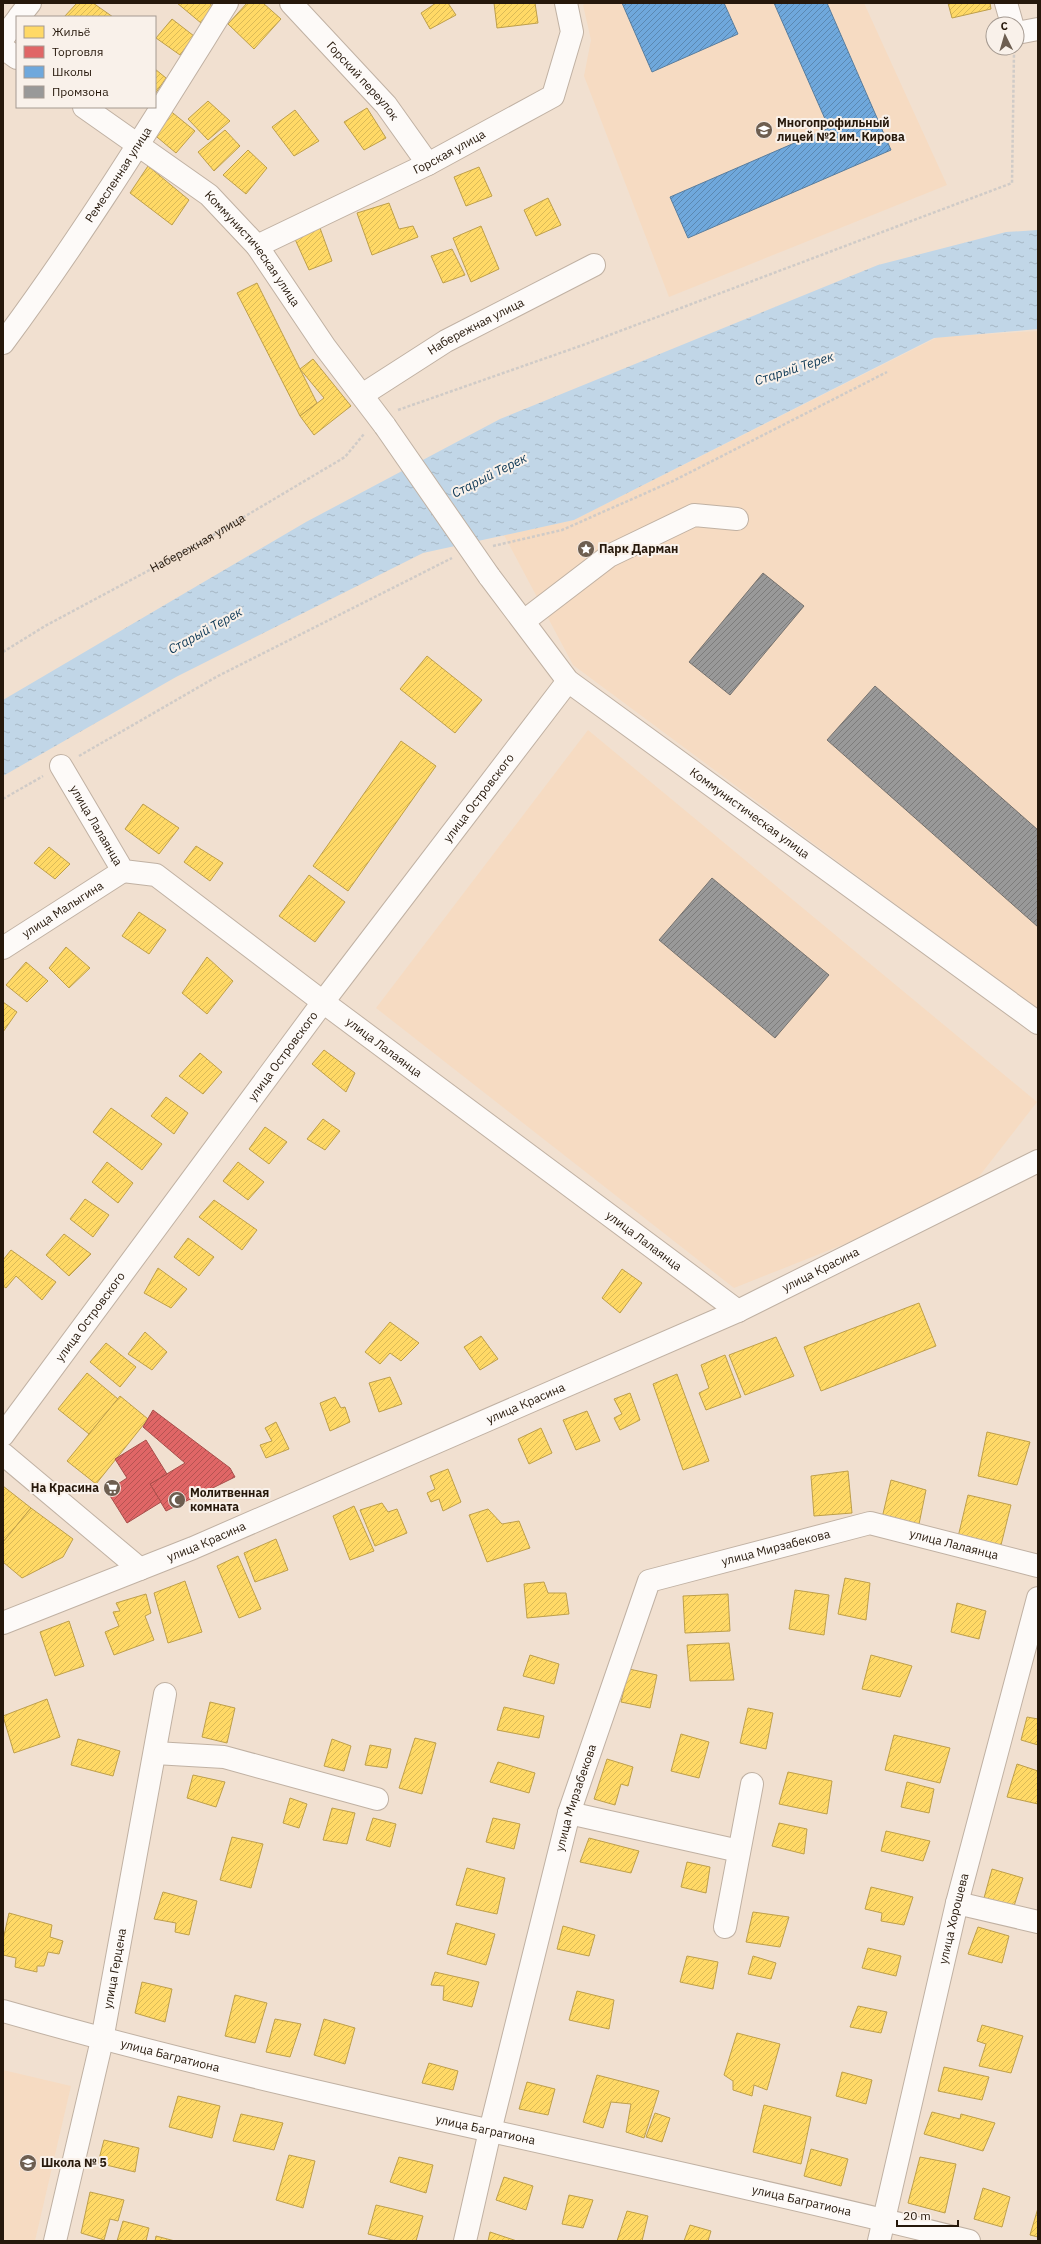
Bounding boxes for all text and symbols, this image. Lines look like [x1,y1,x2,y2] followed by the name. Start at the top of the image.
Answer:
[16,16,156,108] legend
[985,16,1025,56] north arrow
[1000,19,1008,33] text: С
[52,24,91,39] text: Жильё
[324,38,403,123] street label: Горский переулок
[52,44,103,59] text: Торговля
[52,64,92,79] text: Школы
[52,84,109,99] text: Промзона
[777,115,905,144] place label: Многопрофильный лицей №2 им. Кирова
[754,120,774,140] school or university icon: Многопрофильный лицей №2 им. Кирова
[81,123,155,225] street label: Ремесленная улица
[410,126,488,177] street label: Горская улица
[202,187,304,310] street label: Коммунистическая улица
[425,294,527,358] street label: Набережная улица
[752,348,836,389] water label: Старый Терек
[449,449,530,502] water label: Старый Терек
[147,510,248,575] street label: Набережная улица
[576,539,596,559] place icon: Парк Дарман
[599,541,678,556] place label: Парк Дарман
[165,603,245,658] water label: Старый Терек
[440,750,517,845] street label: улица Островского
[687,764,813,862] street label: Коммунистическая улица
[67,782,126,869] street label: улица Лалаянца
[19,877,106,941] street label: улица Малыгина
[244,1008,321,1104] street label: улица Островского
[343,1014,426,1081] street label: улица Лалаянца
[603,1207,686,1274] street label: улица Лалаянца
[780,1243,862,1295] street label: улица Красина
[52,1268,128,1364] street label: улица Островского
[484,1379,568,1427] street label: улица Красина
[102,1478,122,1498] supermarket icon: На Красина
[31,1480,99,1495] place label: На Красина
[190,1485,269,1514] place label: Молитвенная комната
[167,1490,187,1510] mosque icon: Молитвенная комната
[165,1518,248,1565] street label: улица Красина
[908,1525,1001,1563] street label: улица Лалаянца
[720,1526,832,1569] street label: улица Мирзабекова
[552,1741,599,1853] street label: улица Мирзабекова
[935,1871,972,1965] street label: улица Хорошева
[100,1926,129,2010] street label: улица Герцена
[119,2035,222,2075] street label: улица Багратиона
[434,2111,537,2148] street label: улица Багратиона
[18,2153,38,2173] school or university icon: Школа № 5
[41,2155,107,2170] place label: Школа № 5
[751,2181,854,2219] street label: улица Багратиона
[897,2202,958,2228] scale bar
[903,2208,931,2223] text: 20 m

